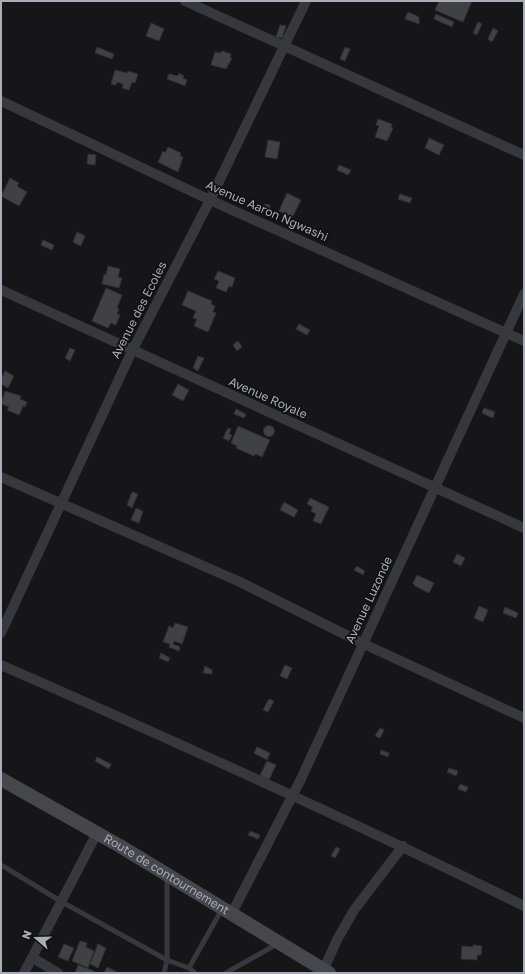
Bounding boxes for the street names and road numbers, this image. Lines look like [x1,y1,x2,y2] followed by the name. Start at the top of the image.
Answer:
[204,177,331,244] street label: Avenue Aaron Ngwashi
[108,259,170,361] street label: Avenue des Ecoles
[227,374,310,422] street label: Avenue Royale
[342,554,395,646] street label: Avenue Luzonde
[101,830,232,918] street label: Route de contournement

